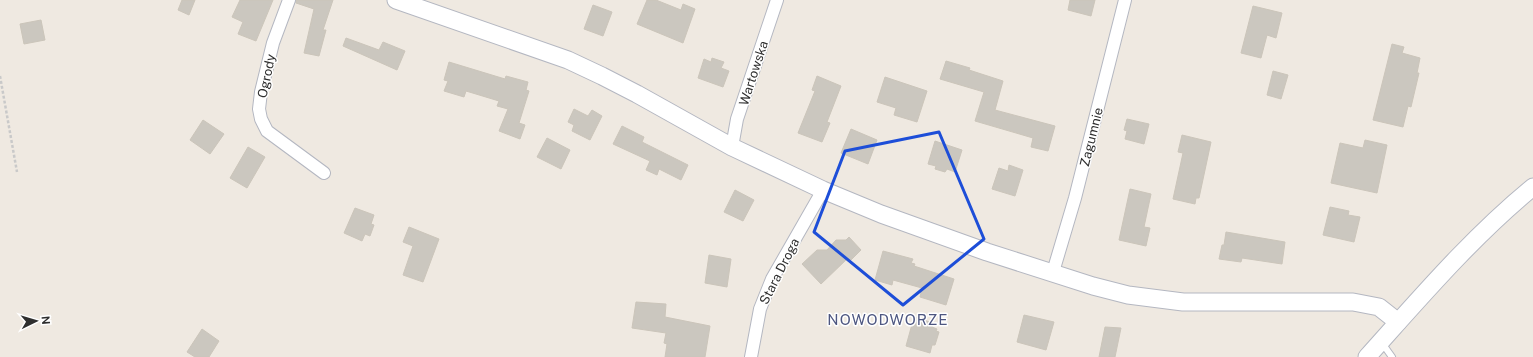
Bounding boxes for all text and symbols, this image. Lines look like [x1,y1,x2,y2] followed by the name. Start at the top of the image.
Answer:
[736,39,771,107] street label: Wartowska
[255,53,278,99] street label: Ogrody
[1077,106,1106,168] street label: Zagumnie
[756,236,803,307] street label: Stara Droga
[16,301,56,341] north arrow
[827,311,949,328] district label: NOWODWORZE
[40,315,52,325] text: N

